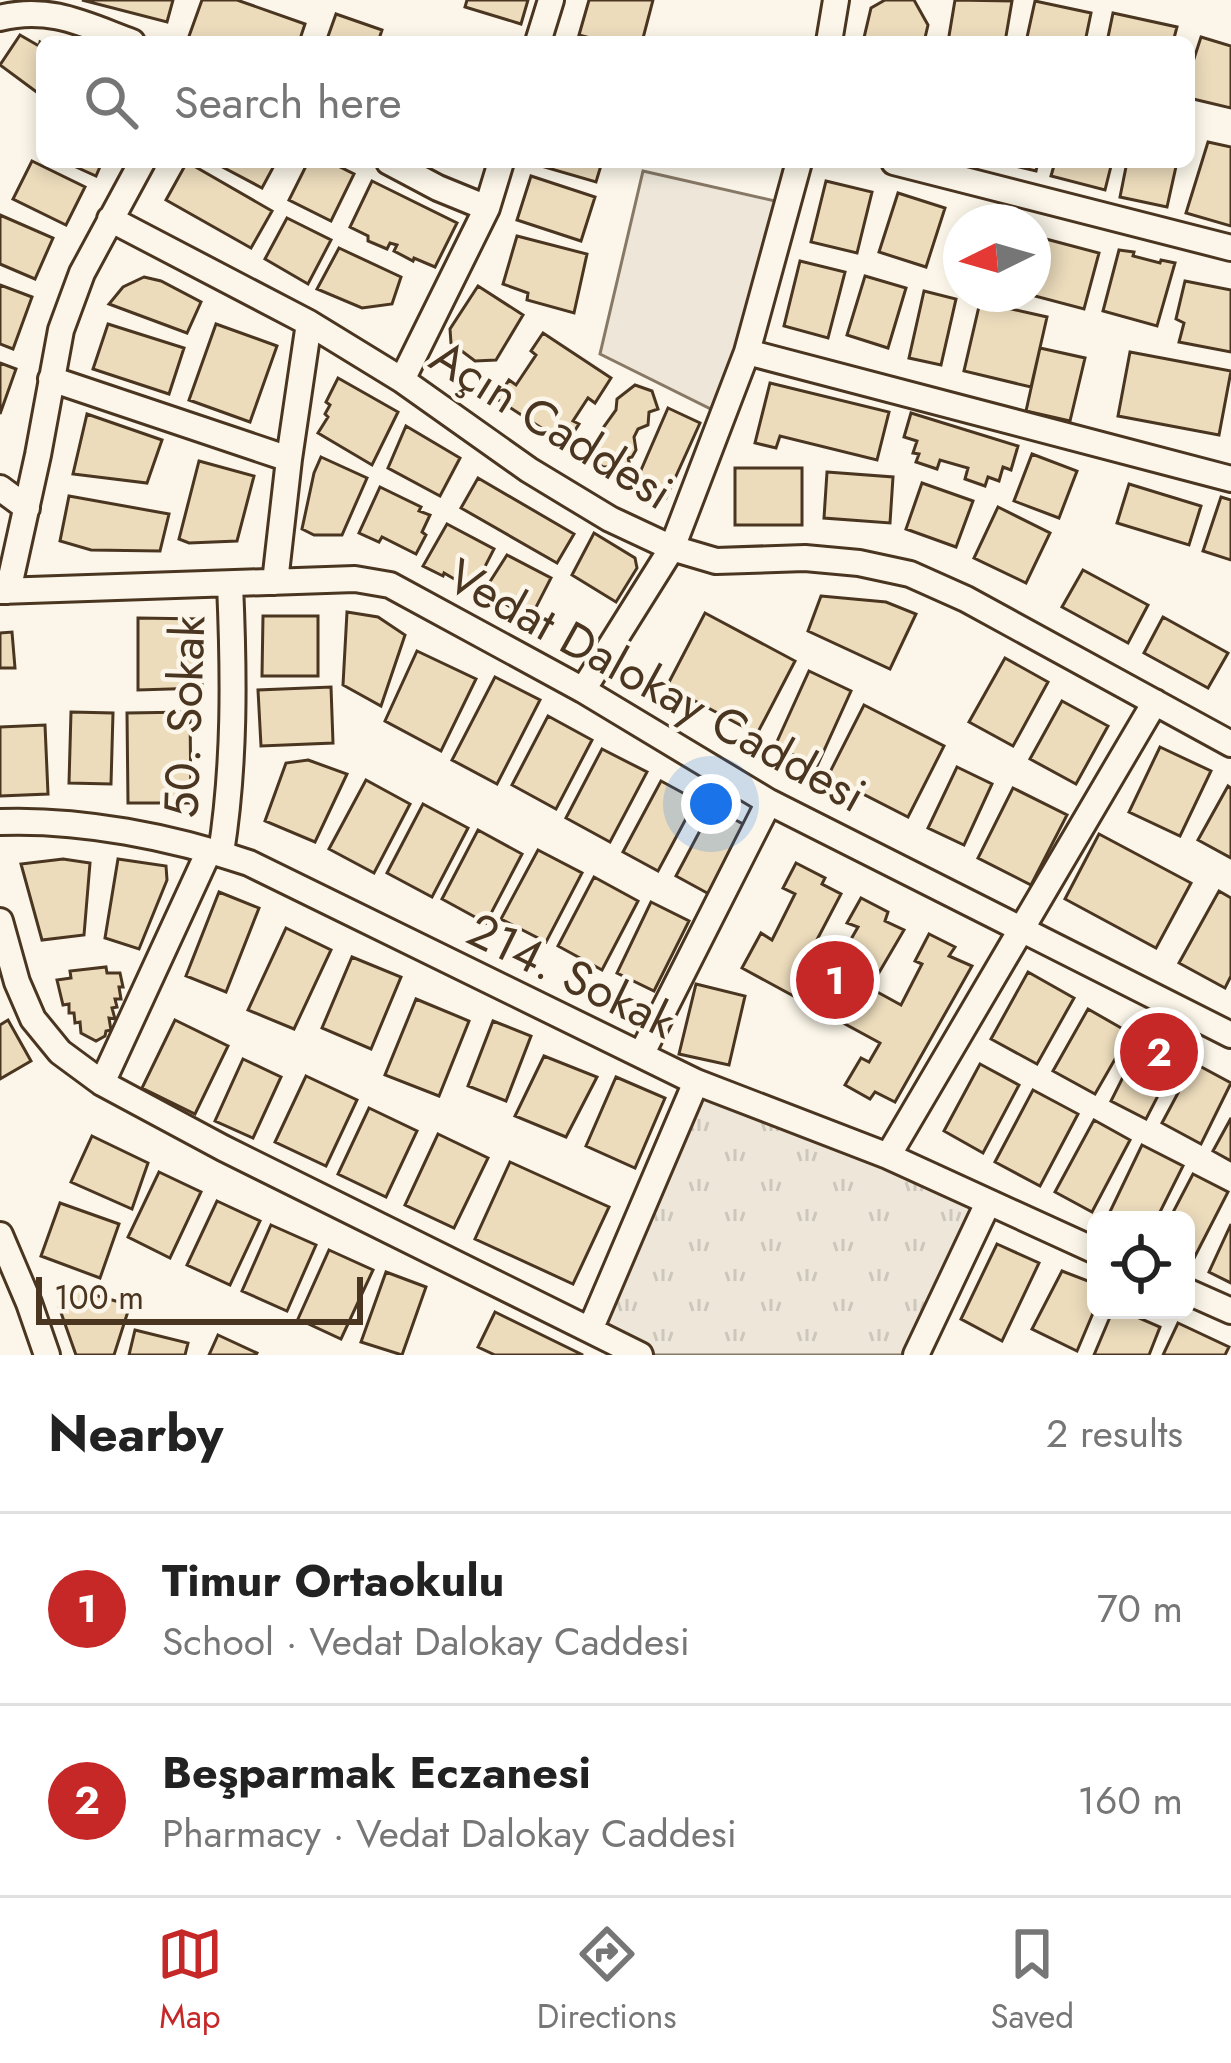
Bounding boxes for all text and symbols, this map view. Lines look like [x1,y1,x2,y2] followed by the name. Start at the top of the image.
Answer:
[36,36,1195,168] search box
[78,69,144,135] icon: search
[174,70,402,135] text: Search here
[943,204,1051,312] north arrow
[417,323,686,526] street label: Açın Caddesi
[435,542,878,829] street label: Vedat Dalokay Caddesi
[146,614,223,819] street label: 50. Sokak
[681,774,741,834] your location
[456,895,688,1056] street label: 214. Sokak
[796,935,874,1025] pin: 1
[1120,1007,1198,1097] pin: 2
[1087,1211,1195,1319] map controls
[1087,1211,1195,1319] button: locate
[36,1271,363,1324] scale bar
[54,1274,144,1321] text: 100 m
[48,1396,223,1470] text: Nearby
[1046,1405,1183,1462] text: 2 results
[162,1548,504,1613] text: Timur Ortaokulu
[77,1580,97,1637] text: 1
[1097,1580,1183,1637] text: 70 m
[162,1613,690,1670] text: School · Vedat Dalokay Caddesi
[162,1740,591,1805] text: Beşparmak Eczanesi
[74,1772,100,1829] text: 2
[1077,1772,1183,1829] text: 160 m
[162,1805,737,1862] text: Pharmacy · Vedat Dalokay Caddesi
[157,1921,223,2040] tab: Map
[537,1921,677,2040] tab: Directions
[990,1921,1074,2040] tab: Saved

